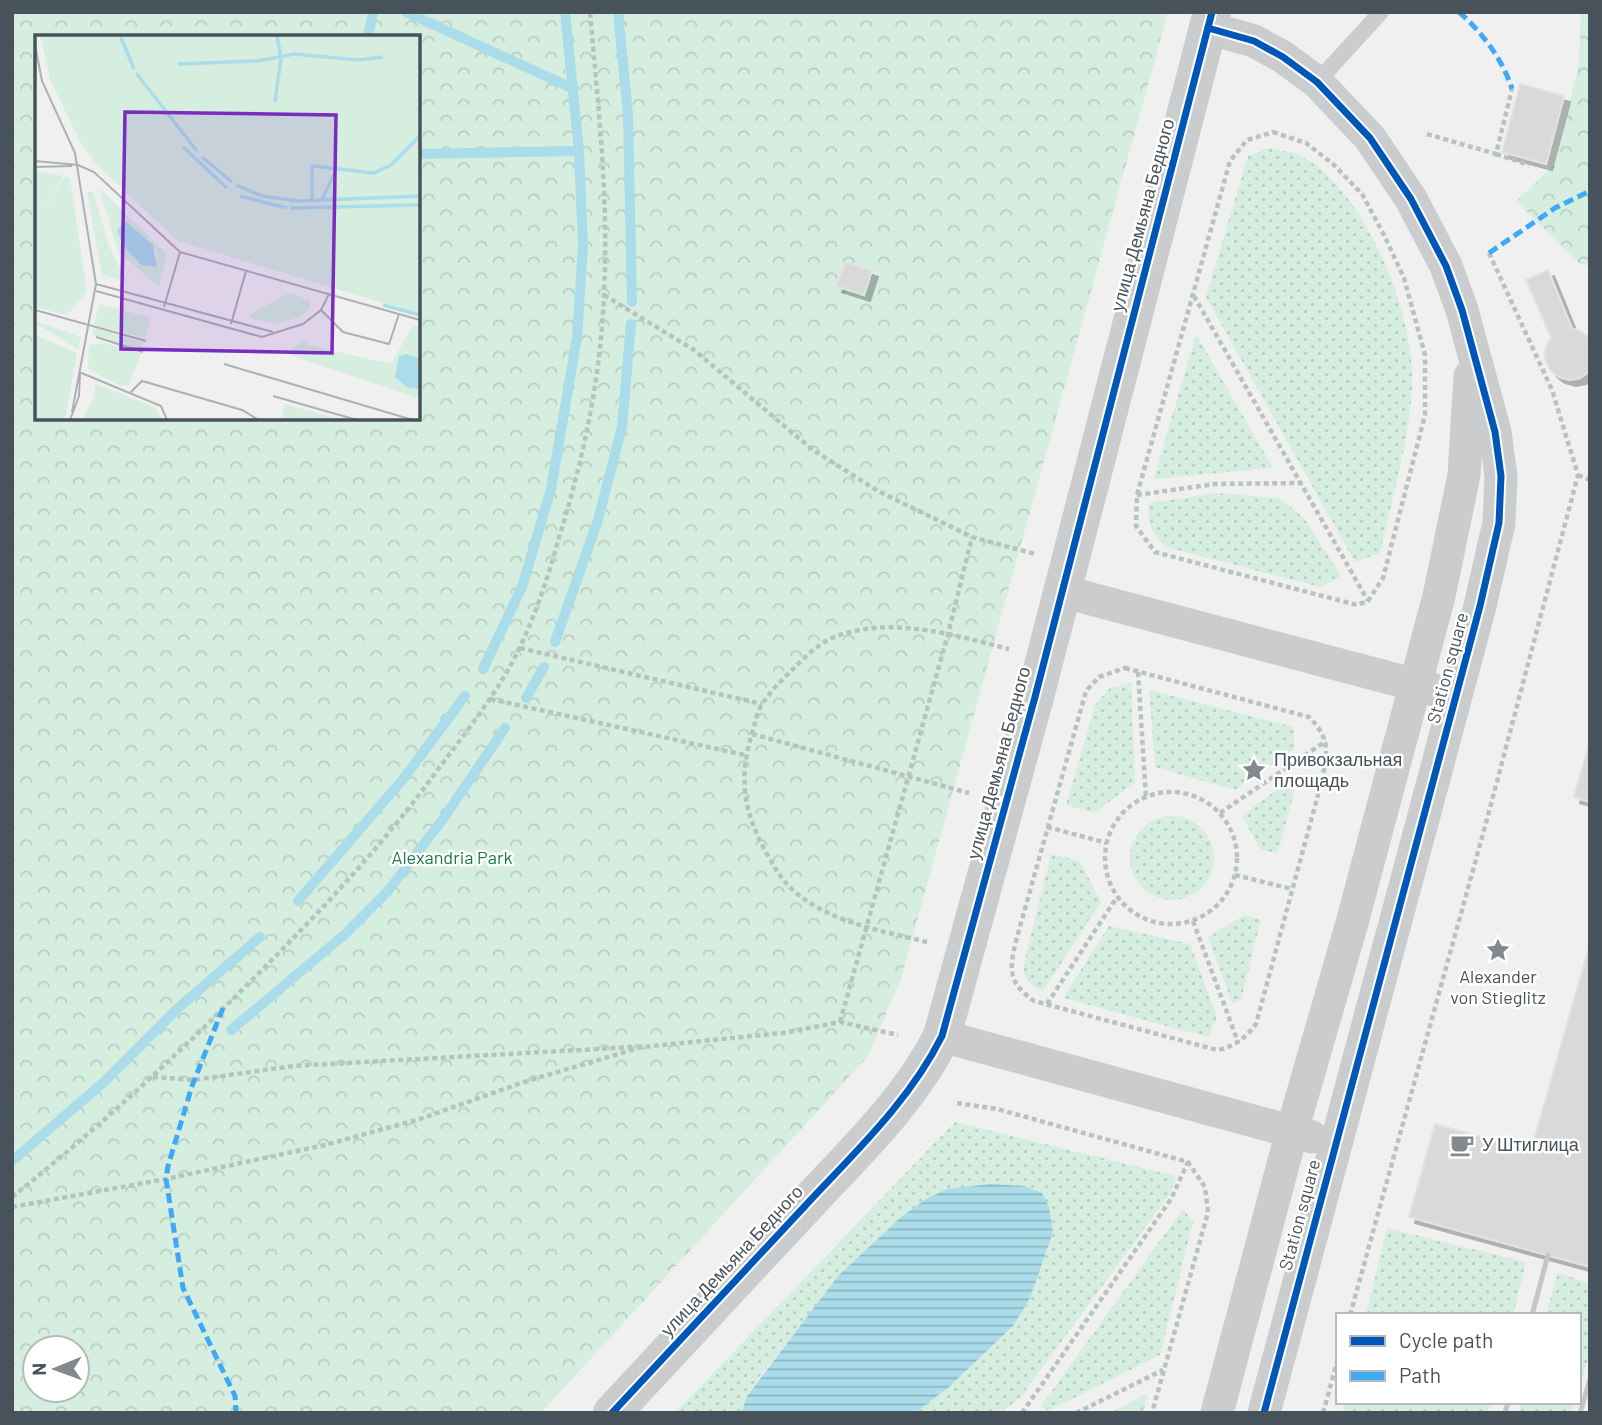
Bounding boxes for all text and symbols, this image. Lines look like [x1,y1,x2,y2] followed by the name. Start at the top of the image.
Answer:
[35,35,420,420] inset map
[1106,116,1178,313] street label: улица Демьяна Бедного
[1422,610,1472,726] street label: Station square
[962,664,1034,861] street label: улица Демьяна Бедного
[1274,748,1402,791] place label: Привокзальная площадь
[1240,756,1268,784] place icon: Привокзальная площадь
[392,846,512,868] park label: Alexandria Park
[1484,936,1512,964] place icon: Alexander von Stieglitz
[1450,965,1546,1008] place label: Alexander von Stieglitz
[1448,1131,1476,1159] cafe icon: У Штиглица
[1482,1133,1580,1155] place label: У Штиглица
[1274,1157,1324,1273] street label: Station square
[656,1180,807,1340] street label: улица Демьяна Бедного
[1336,1313,1581,1404] legend
[1399,1327,1493,1352] text: Cycle path
[21,1334,91,1404] north arrow
[1399,1362,1441,1387] text: Path
[27,1363,50,1376] text: N

